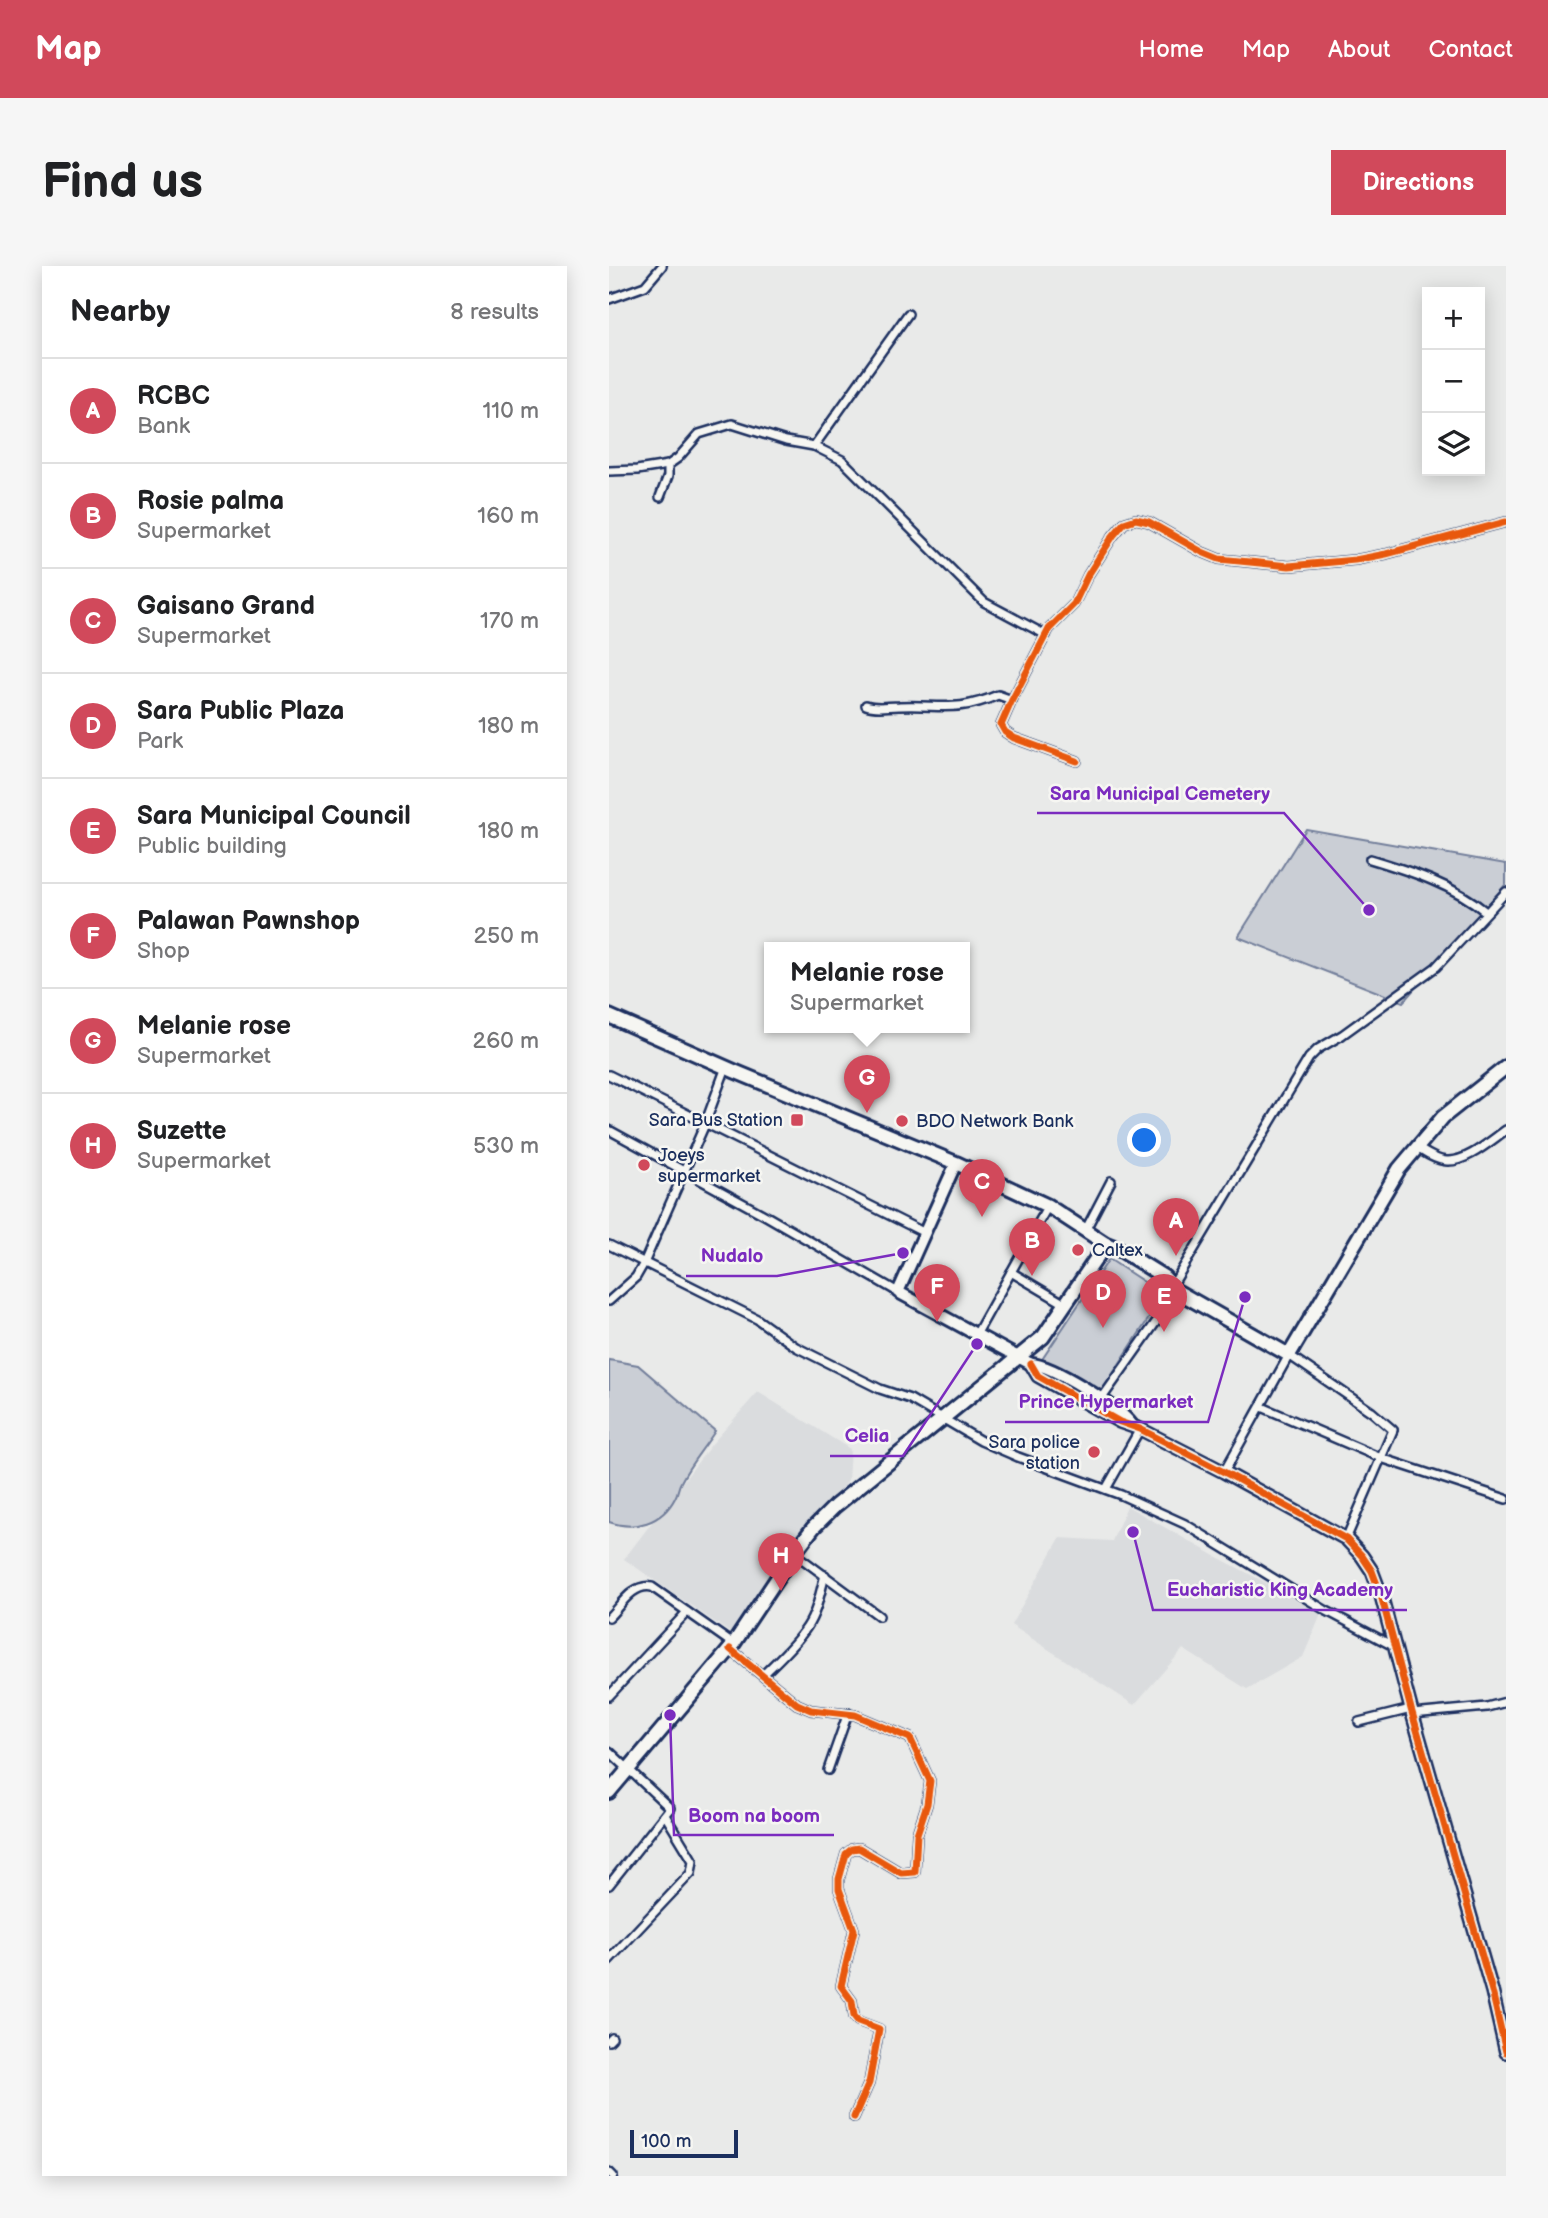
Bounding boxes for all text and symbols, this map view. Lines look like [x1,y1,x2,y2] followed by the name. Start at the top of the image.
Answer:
[35,29,101,69] text: Map
[1139,35,1204,64] text: Home
[1242,35,1290,64] text: Map
[1328,35,1390,64] text: About
[1428,35,1513,64] text: Contact
[1331,150,1506,215] button: Directions
[42,153,203,212] text: Find us
[1422,287,1485,476] map controls
[1422,287,1485,350] button: +
[70,294,170,330] text: Nearby
[450,298,539,326] text: 8 results
[1422,350,1485,413] button: −
[137,381,210,412] text: RCBC
[86,397,100,425] text: A
[482,397,539,425] text: 110 m
[137,412,190,440] text: Bank
[1422,413,1485,476] button: layers
[137,486,284,517] text: Rosie palma
[85,502,101,530] text: B
[477,502,539,530] text: 160 m
[137,517,271,545] text: Supermarket
[137,591,315,622] text: Gaisano Grand
[85,607,101,635] text: C
[480,607,539,635] text: 170 m
[137,622,271,650] text: Supermarket
[137,696,345,727] text: Sara Public Plaza
[85,712,101,740] text: D
[478,712,539,740] text: 180 m
[137,727,183,755] text: Park
[1037,773,1284,813] callout: Sara Municipal Cemetery
[1050,783,1270,806] text: Sara Municipal Cemetery
[137,801,411,832] text: Sara Municipal Council
[86,817,100,845] text: E
[478,817,539,845] text: 180 m
[137,832,287,860] text: Public building
[137,906,360,937] text: Palawan Pawnshop
[86,922,100,950] text: F
[473,922,539,950] text: 250 m
[137,937,190,965] text: Shop
[764,942,970,1033] popup
[790,958,944,989] text: Melanie rose
[790,989,924,1017] text: Supermarket
[137,1011,291,1042] text: Melanie rose
[85,1027,101,1055] text: G
[473,1027,539,1055] text: 260 m
[137,1042,271,1070] text: Supermarket
[844,1055,890,1113] pin: G
[649,1110,783,1131] place label: Sara Bus Station
[916,1111,1074,1132] place label: BDO Network Bank
[789,1112,805,1128] marker: Sara Bus Station
[894,1113,910,1129] marker: BDO Network Bank
[137,1116,226,1147] text: Suzette
[1127,1123,1161,1157] your location
[84,1132,102,1160] text: H
[473,1132,539,1160] text: 530 m
[658,1145,761,1187] place label: Joeys supermarket
[137,1147,271,1175] text: Supermarket
[636,1157,652,1173] marker: Joeys supermarket
[959,1159,1005,1217] pin: C
[1153,1198,1199,1256] pin: A
[1009,1218,1055,1276] pin: B
[686,1236,777,1276] callout: Nudalo
[1092,1240,1143,1261] place label: Caltex
[1070,1242,1086,1258] marker: Caltex
[701,1245,763,1268] text: Nudalo
[914,1264,960,1322] pin: F
[1080,1270,1126,1328] pin: D
[1141,1274,1187,1332] pin: E
[1005,1382,1208,1422] callout: Prince Hypermarket
[1019,1391,1194,1414] text: Prince Hypermarket
[830,1416,903,1456] callout: Celia
[845,1425,889,1448] text: Celia
[989,1432,1080,1474] place label: Sara police station
[1086,1444,1102,1460] marker: Sara police station
[758,1533,804,1591] pin: H
[1153,1570,1407,1610] callout: Eucharistic King Academy
[1167,1579,1393,1602] text: Eucharistic King Academy
[674,1795,834,1835] callout: Boom na boom
[688,1805,820,1828] text: Boom na boom
[630,2127,739,2159] scale bar
[641,2130,692,2153] text: 100 m

